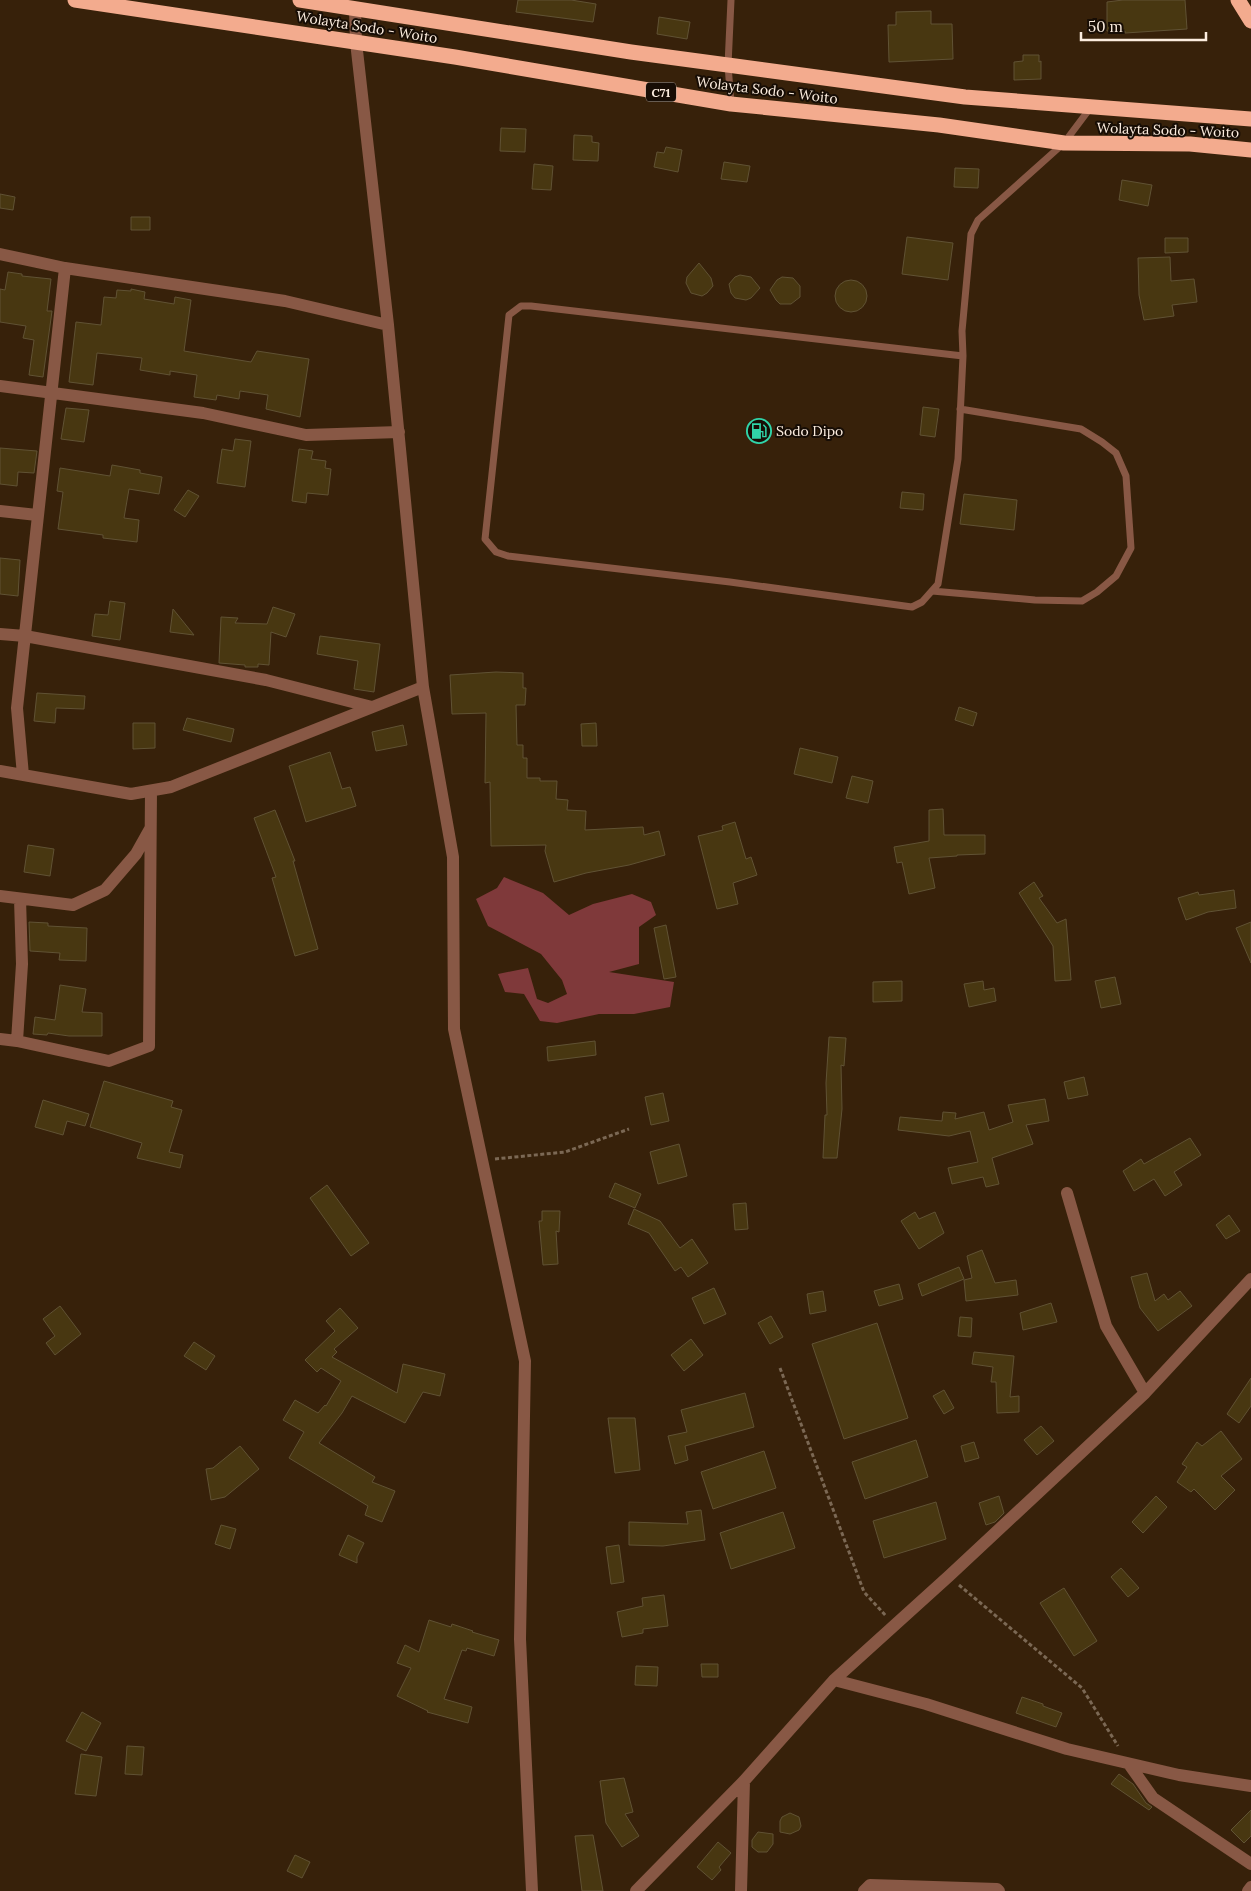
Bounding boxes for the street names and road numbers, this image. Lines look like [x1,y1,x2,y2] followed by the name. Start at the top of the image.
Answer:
[295,7,439,47] street label: Wolayta Sodo - Woito
[695,72,839,108] street label: Wolayta Sodo - Woito
[646,82,676,101] road number: C71
[1096,119,1240,141] street label: Wolayta Sodo - Woito

